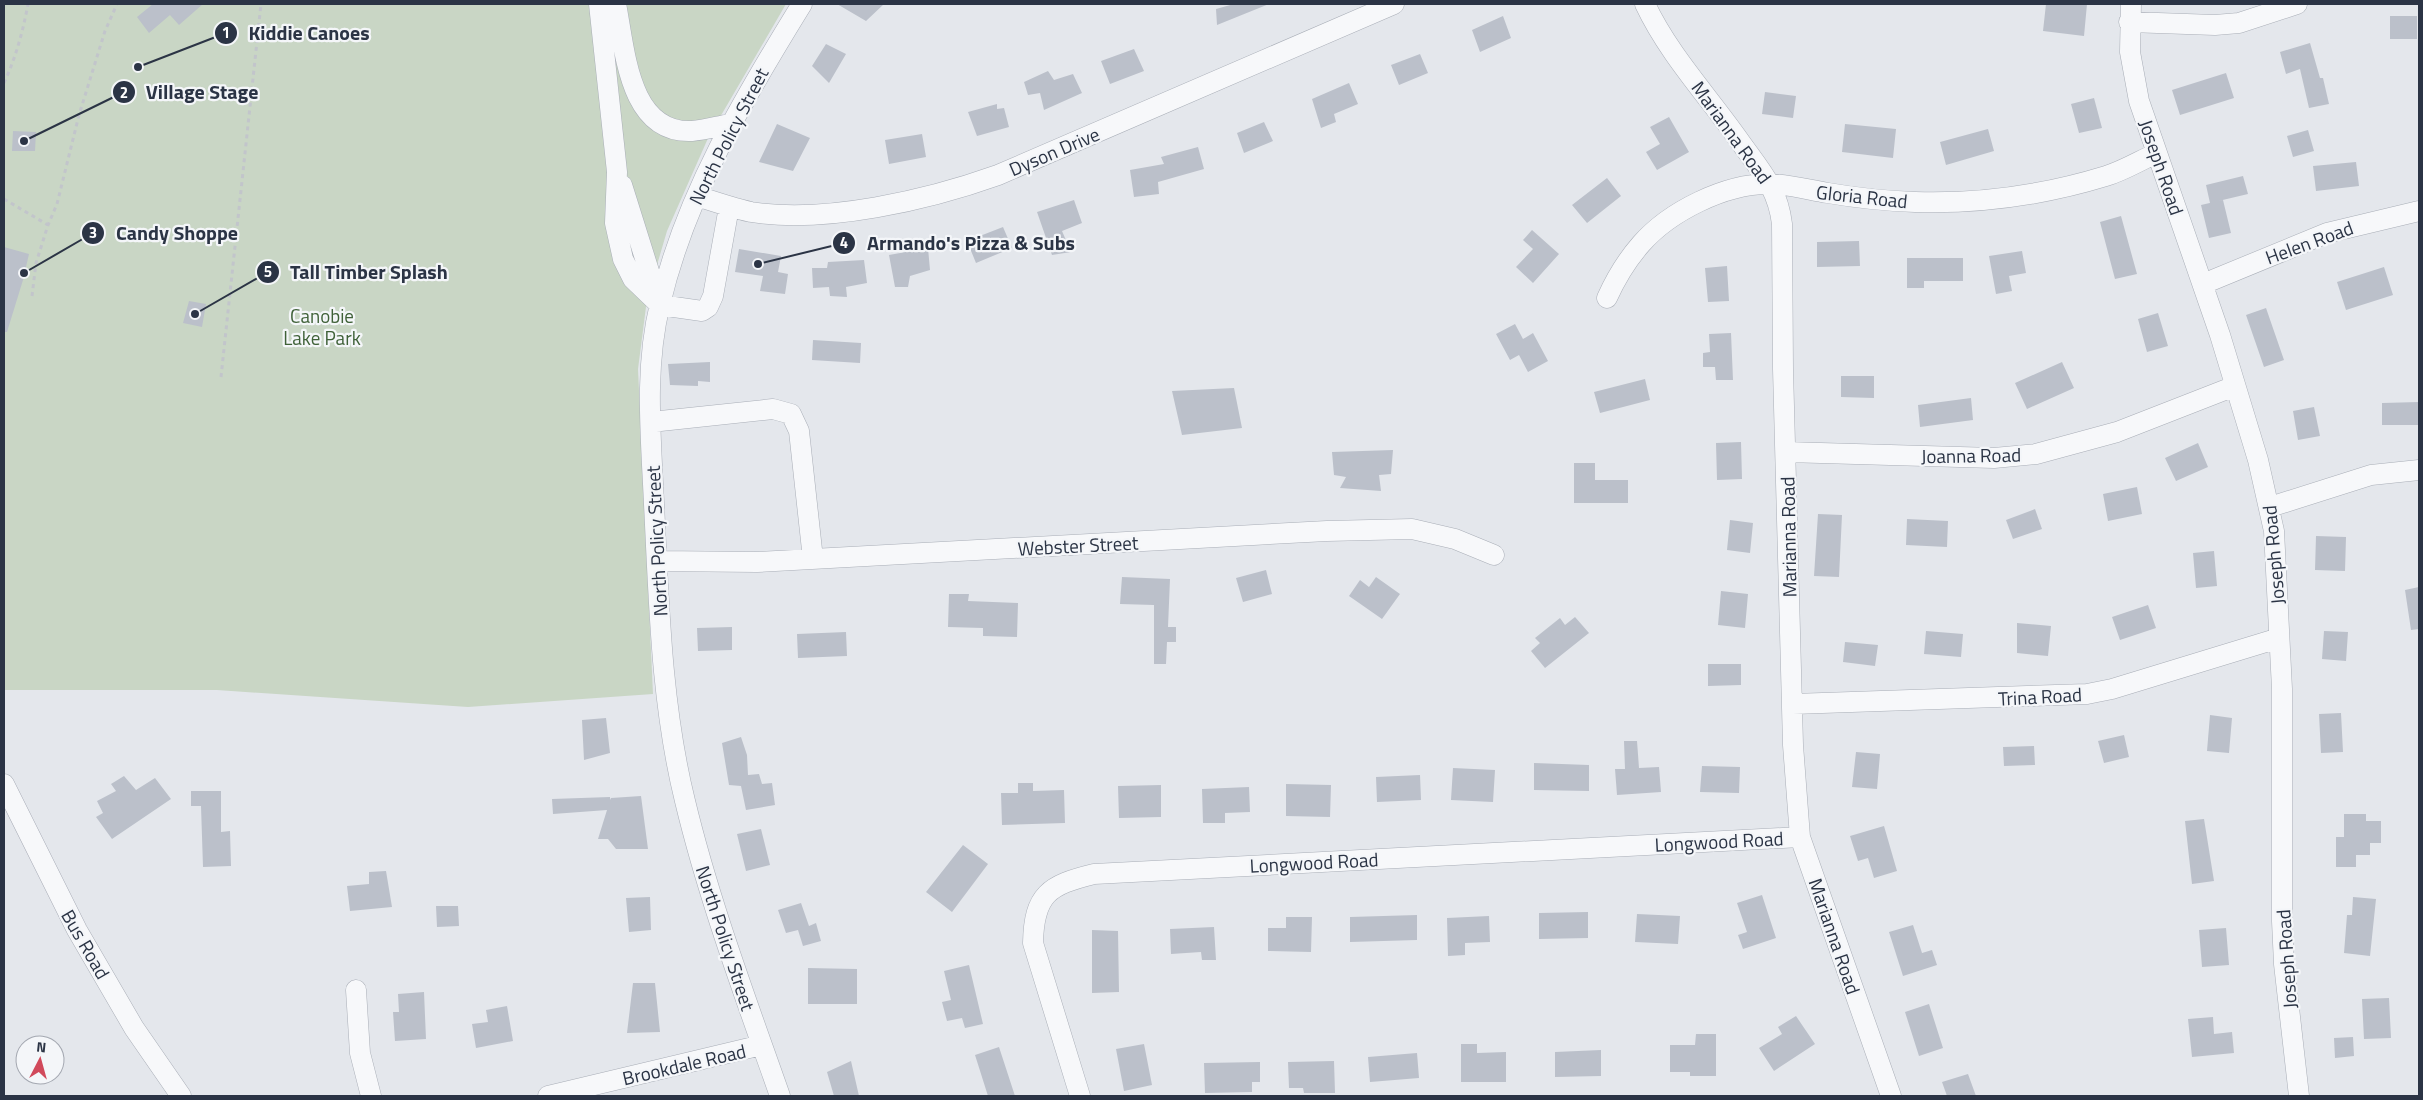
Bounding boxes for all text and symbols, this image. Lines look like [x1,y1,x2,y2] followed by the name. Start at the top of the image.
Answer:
[214,16,380,51] callout: Kiddie Canoes
[248,17,370,48] text: Kiddie Canoes
[222,21,230,44] text: 1
[681,62,775,210] street label: North Policy Street
[111,75,269,110] callout: Village Stage
[1685,75,1779,189] street label: Marianna Road
[146,76,258,107] text: Village Stage
[120,81,128,104] text: 2
[2132,115,2192,219] street label: Joseph Road
[1004,119,1104,183] street label: Dyson Drive
[1815,177,1909,215] street label: Gloria Road
[2261,213,2357,271] street label: Helen Road
[81,216,248,251] callout: Candy Shoppe
[116,217,238,248] text: Candy Shoppe
[89,221,97,244] text: 3
[832,225,1085,260] callout: Armando's Pizza & Subs
[867,227,1075,258] text: Armando's Pizza & Subs
[840,231,848,254] text: 4
[255,254,458,289] callout: Tall Timber Splash
[290,256,448,287] text: Tall Timber Splash
[264,260,272,283] text: 5
[283,301,361,352] park label: Canobie Lake Park
[1921,440,2021,470] street label: Joanna Road
[638,465,674,617] street label: North Policy Street
[1772,476,1804,598] street label: Marianna Road
[2254,504,2292,606] street label: Joseph Road
[1017,527,1139,563] street label: Webster Street
[1997,679,2083,713] street label: Trina Road
[1654,823,1784,859] street label: Longwood Road
[1249,844,1379,880] street label: Longwood Road
[689,862,763,1015] street label: North Policy Street
[1802,874,1868,998] street label: Marianna Road
[54,904,118,984] street label: Bus Road
[2268,908,2304,1010] street label: Joseph Road
[15,1035,65,1085] north arrow
[35,1036,47,1058] text: N
[619,1036,749,1092] street label: Brookdale Road

